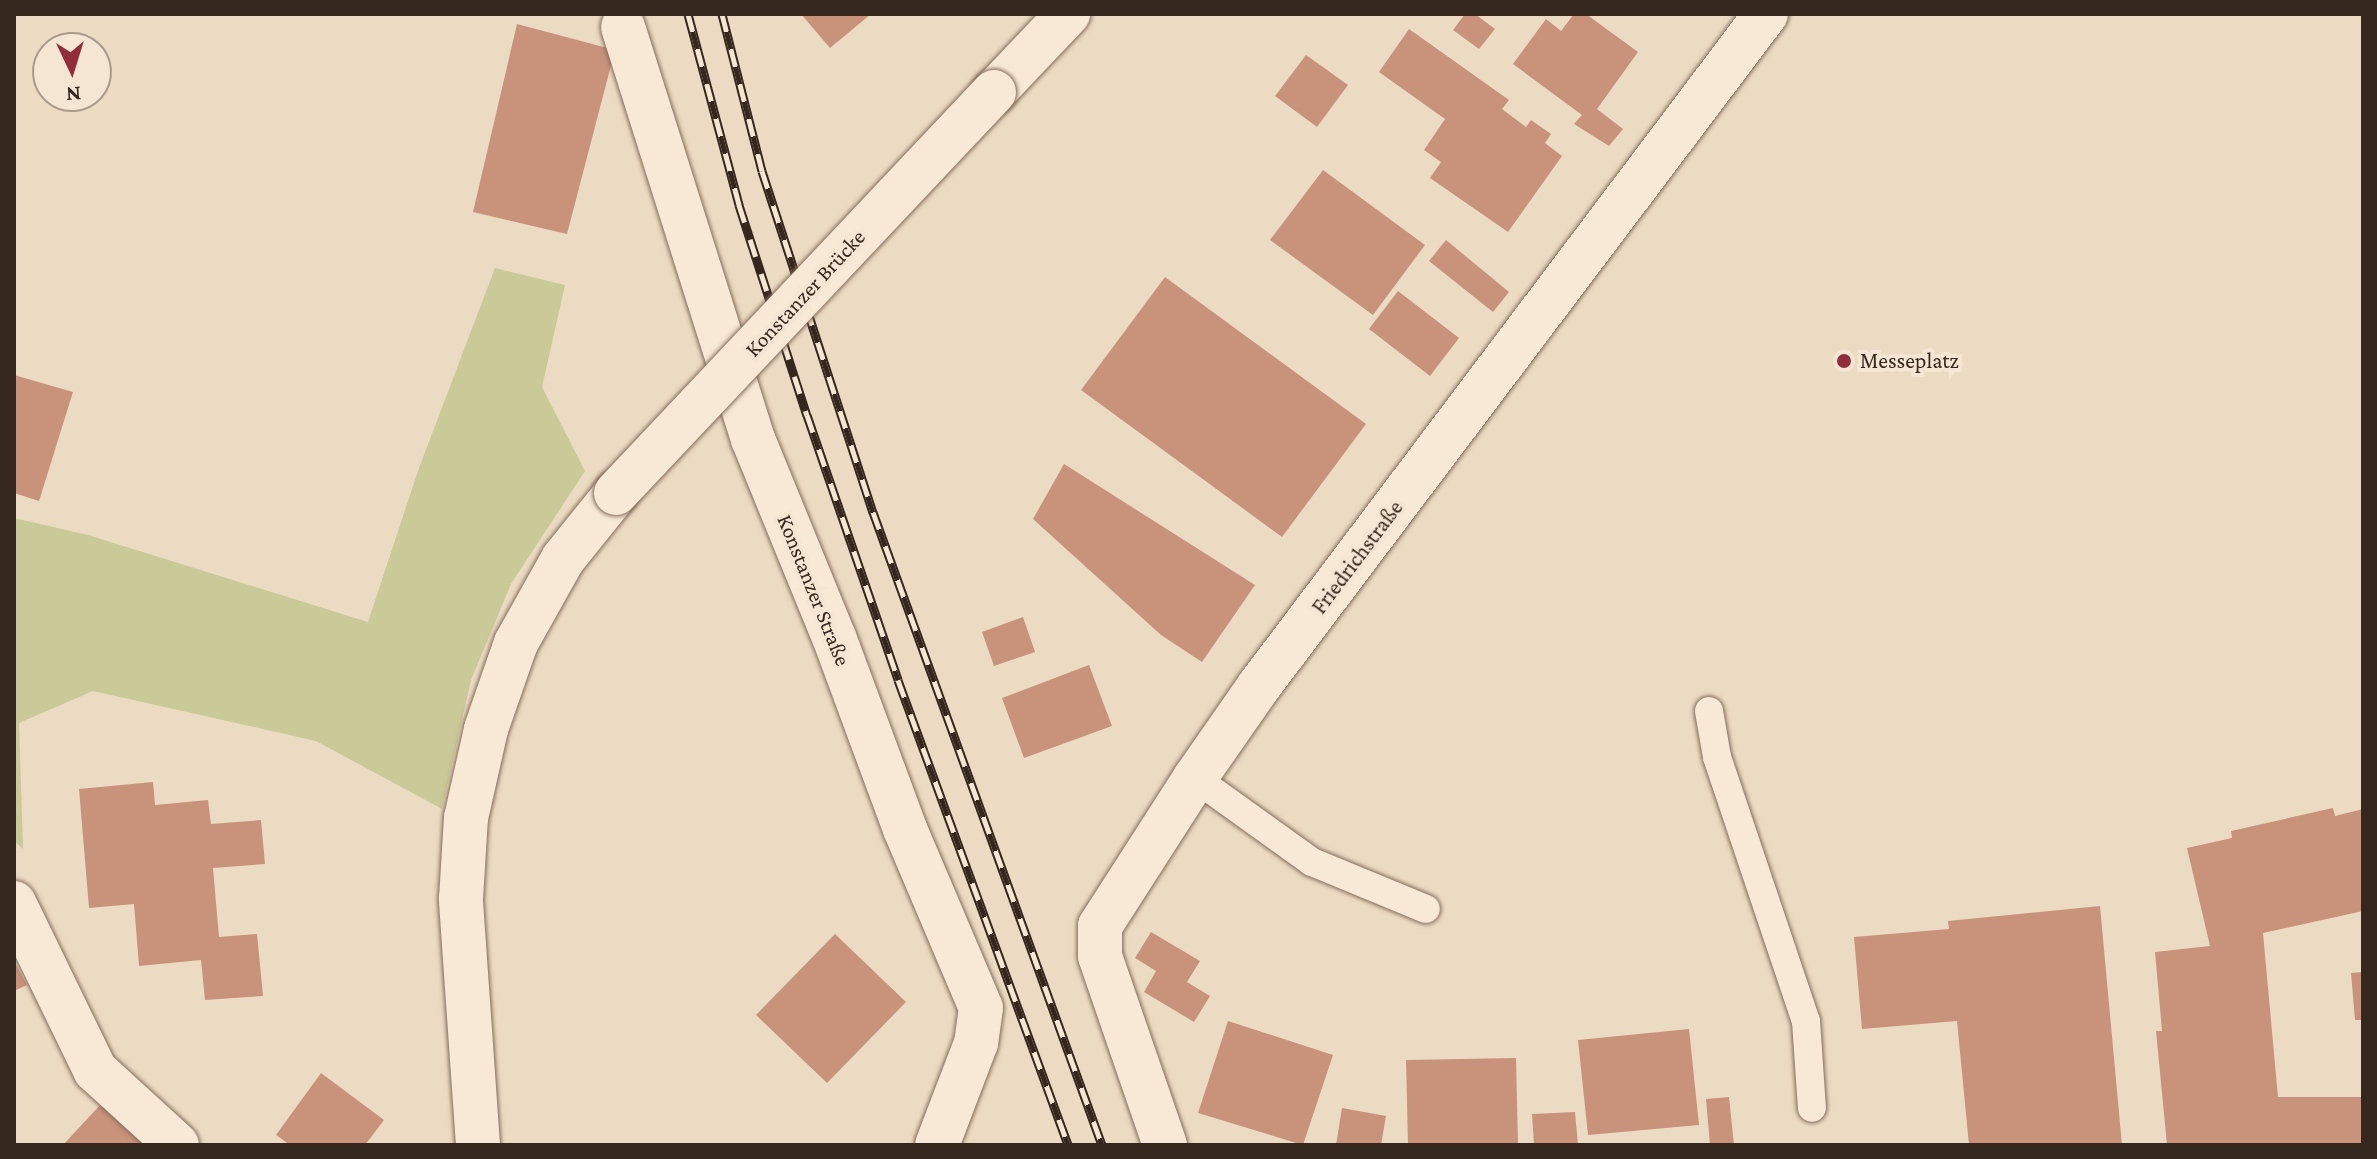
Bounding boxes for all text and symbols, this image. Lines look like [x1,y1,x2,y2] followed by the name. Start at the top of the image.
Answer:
[32,32,112,112] north arrow
[65,81,82,107] text: N
[739,224,871,362] street label: Konstanzer Brücke
[1860,348,1959,374] place label: Messeplatz
[1835,352,1853,370] marker: Messeplatz
[1306,495,1408,619] street label: Friedrichstraße
[772,510,856,670] street label: Konstanzer Straße

